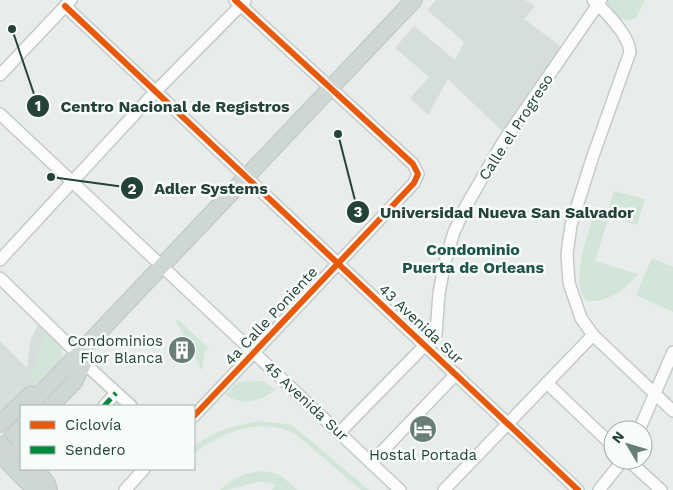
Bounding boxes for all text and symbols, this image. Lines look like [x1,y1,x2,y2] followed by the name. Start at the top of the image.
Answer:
[475,71,557,183] street label: Calle el Progreso
[25,91,299,122] callout: Centro Nacional de Registros
[35,97,41,115] text: 1
[60,97,290,116] text: Centro Nacional de Registros
[120,173,278,204] callout: Adler Systems
[154,179,268,198] text: Adler Systems
[128,180,137,198] text: 2
[345,197,644,228] callout: Universidad Nueva San Salvador
[354,203,363,221] text: 3
[380,203,634,222] text: Universidad Nueva San Salvador
[402,240,545,277] district label: Condominio Puerta de Orleans
[221,263,321,369] street label: 4a Calle Poniente
[375,280,467,368] street label: 43 Avenida Sur
[68,332,164,367] place label: Condominios Flor Blanca
[167,335,197,365] building icon: Condominios Flor Blanca
[260,357,352,445] street label: 45 Avenida Sur
[20,405,195,470] legend
[408,414,438,444] hotel icon: Hostal Portada
[65,416,122,434] text: Ciclovía
[603,420,653,470] north arrow
[608,428,627,446] text: N
[65,441,126,459] text: Sendero
[369,446,478,464] place label: Hostal Portada

